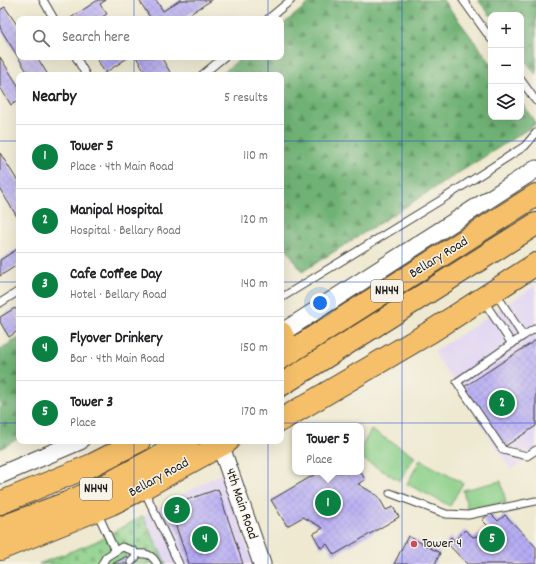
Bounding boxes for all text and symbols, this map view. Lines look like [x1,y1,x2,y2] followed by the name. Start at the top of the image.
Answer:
[488,12,524,120] map controls
[488,12,524,48] button: +
[16,16,284,60] search box
[30,27,52,49] icon: search
[62,27,130,49] text: Search here
[488,48,524,84] button: −
[488,84,524,120] button: layers
[32,86,76,110] text: Nearby
[224,89,268,108] text: 5 results
[70,136,114,158] text: Tower 5
[44,147,46,166] text: 1
[243,147,268,166] text: 110 m
[70,158,173,177] text: Place · 4th Main Road
[70,200,163,222] text: Manipal Hospital
[42,211,48,230] text: 2
[240,211,268,230] text: 120 m
[70,222,181,241] text: Hospital · Bellary Road
[406,232,472,284] street label: Bellary Road
[70,264,162,286] text: Cafe Coffee Day
[42,275,48,294] text: 3
[241,275,268,294] text: 140 m
[371,280,403,302] road number: NH44
[70,286,167,305] text: Hotel · Bellary Road
[310,293,330,313] your location
[70,328,162,350] text: Flyover Drinkery
[42,339,48,358] text: 4
[240,339,268,358] text: 150 m
[70,350,165,369] text: Bar · 4th Main Road
[489,388,515,418] pin: 2
[70,392,113,414] text: Tower 3
[42,403,48,422] text: 5
[241,403,268,422] text: 170 m
[70,414,96,433] text: Place
[292,423,364,475] popup
[306,429,350,451] text: Tower 5
[306,451,332,470] text: Place
[125,453,193,503] street label: Bellary Road
[220,466,262,542] street label: 4th Main Road
[80,478,112,500] road number: NH44
[315,488,341,518] pin: 1
[164,495,190,525] pin: 3
[192,524,218,554] pin: 4
[479,524,505,554] pin: 5
[422,534,462,554] place label: Tower 4
[409,539,419,549] marker: Tower 4

